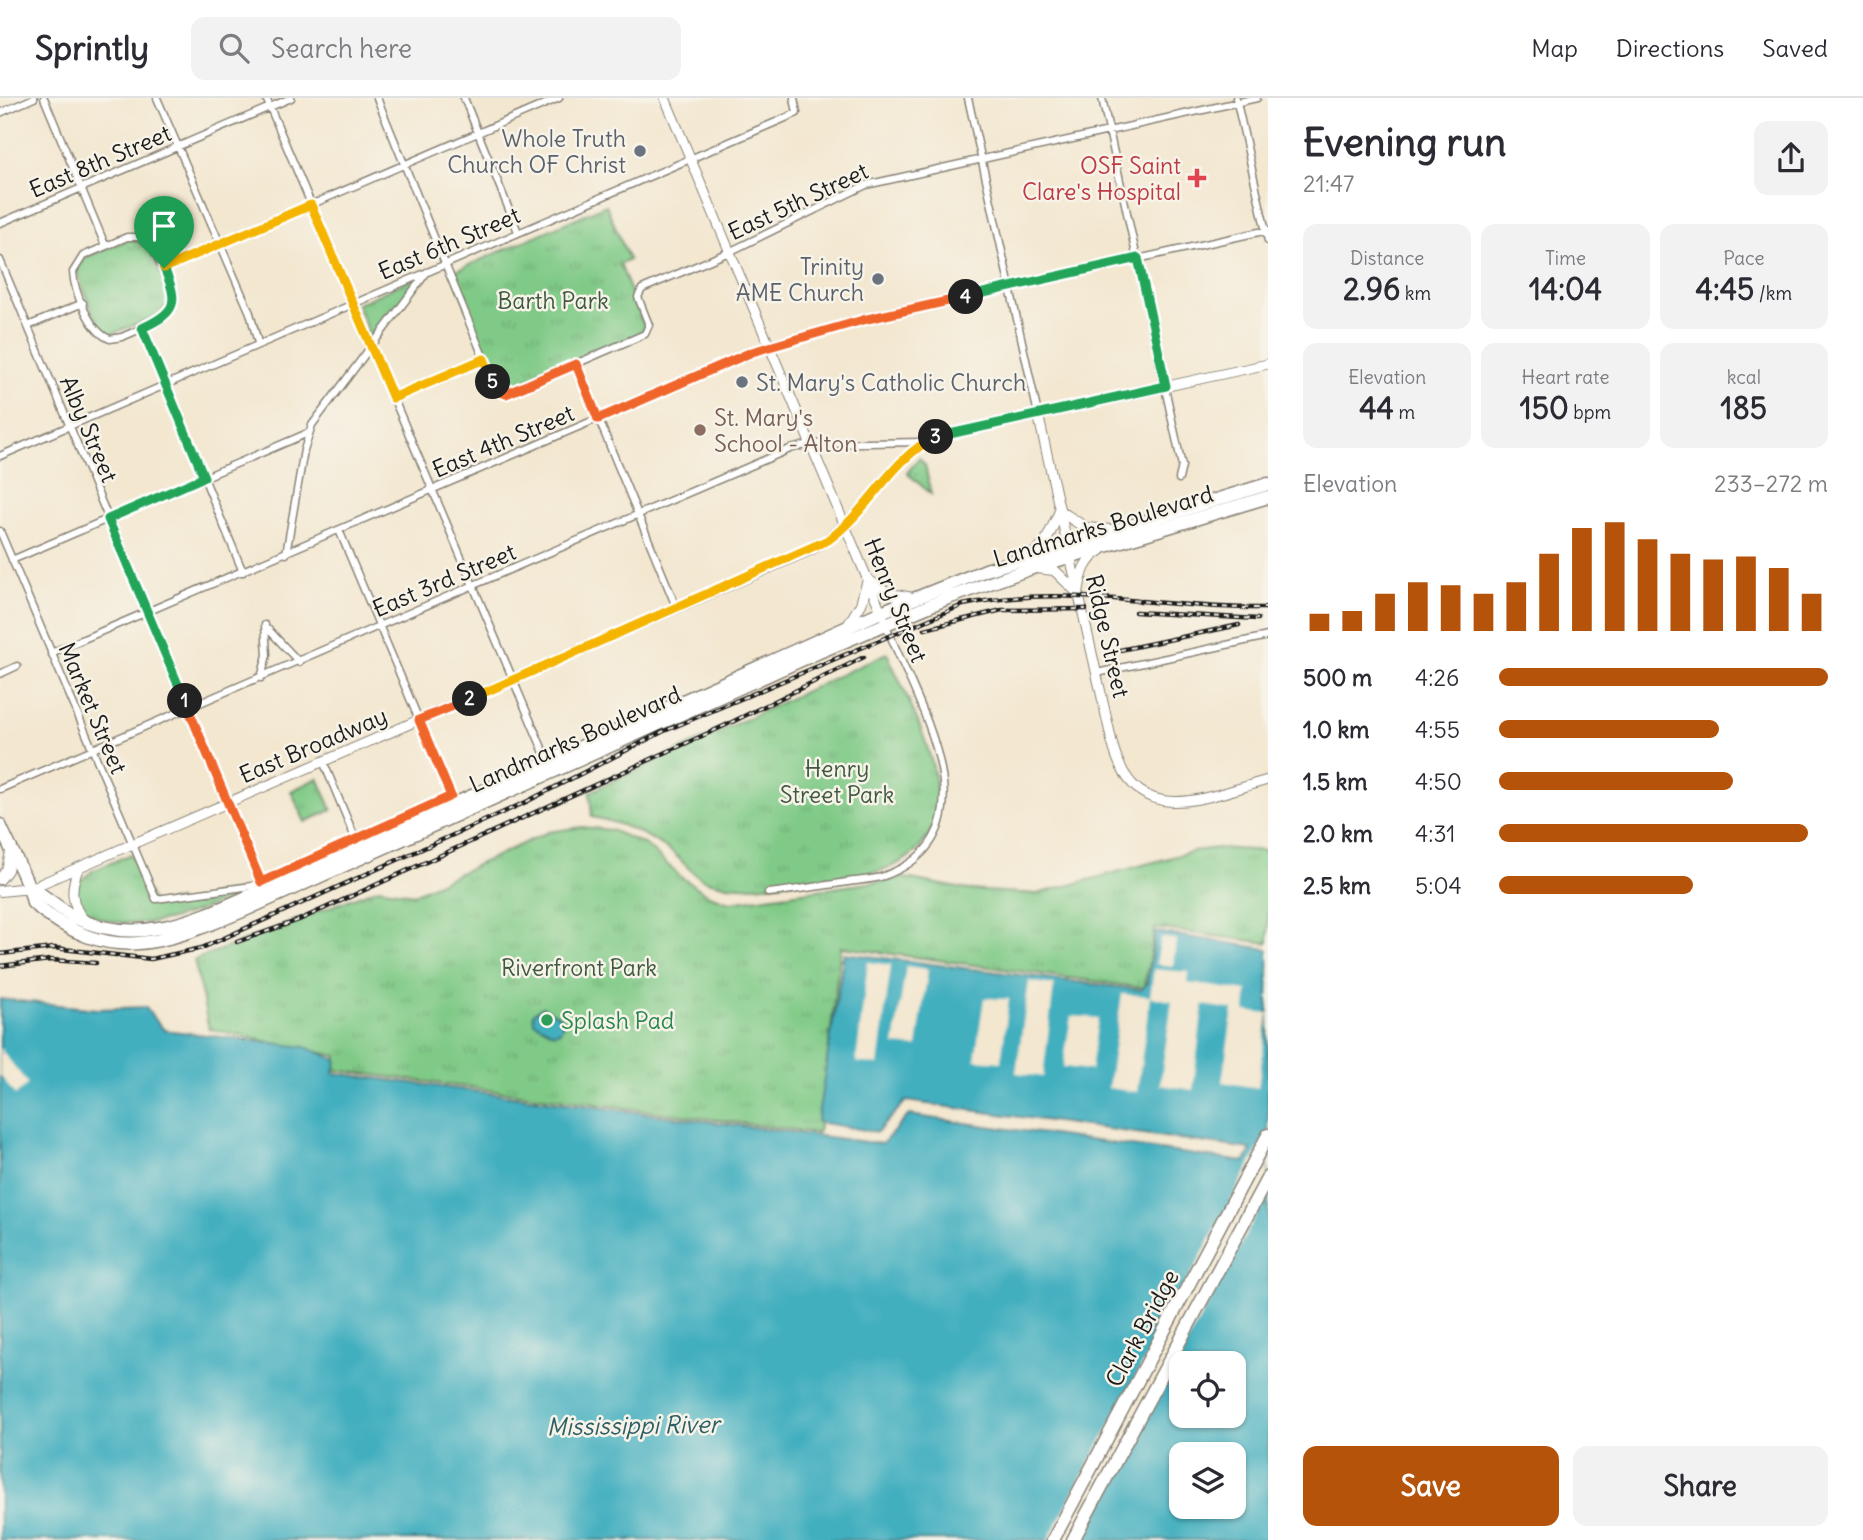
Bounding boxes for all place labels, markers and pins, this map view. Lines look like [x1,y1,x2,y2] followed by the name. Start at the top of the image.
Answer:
[447,124,626,179] place label: Whole Truth Church OF Christ
[632,143,648,159] marker: Whole Truth Church OF Christ
[1022,151,1181,206] place label: OSF Saint Clare's Hospital
[1187,168,1207,188] marker: OSF Saint Clare's Hospital
[134,196,194,268] pin
[736,252,864,307] place label: Trinity AME Church
[870,271,886,287] marker: Trinity AME Church
[948,280,984,314] pin: 4
[476,364,510,400] pin: 5
[756,368,1026,397] place label: St. Mary's Catholic Church
[734,374,750,390] marker: St. Mary's Catholic Church
[714,403,857,458] place label: St. Mary's School - Alton
[918,420,954,454] pin: 3
[692,422,708,438] marker: St. Mary's School - Alton
[452,682,488,716] pin: 2
[168,684,202,718] pin: 1
[561,1006,674,1035] place label: Splash Pad
[539,1012,555,1028] marker: Splash Pad

